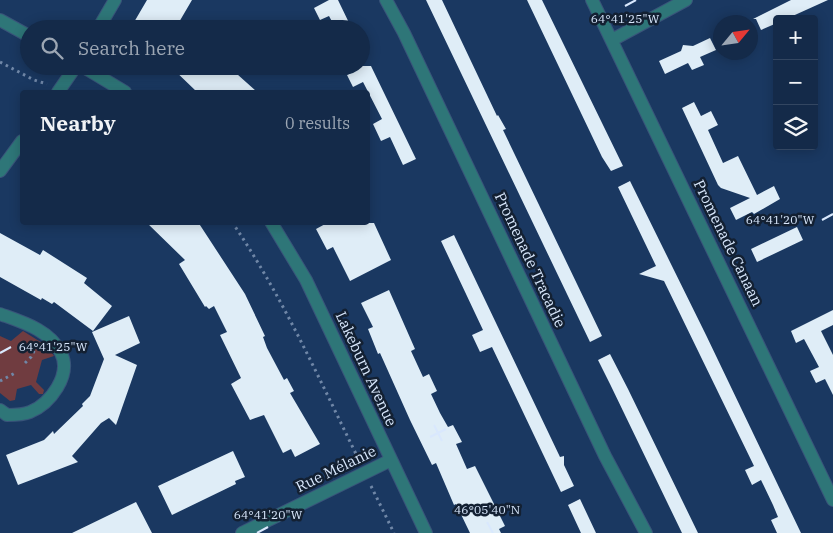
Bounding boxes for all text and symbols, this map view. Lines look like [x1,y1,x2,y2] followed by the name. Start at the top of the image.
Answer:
[591,11,660,26] text: 64°41'25"W
[713,15,758,60] north arrow
[773,15,818,150] map controls
[773,15,818,60] button: +
[20,20,370,75] search box
[38,34,66,62] icon: search
[78,36,185,60] text: Search here
[773,60,818,105] button: −
[773,105,818,150] button: layers
[40,109,116,137] text: Nearby
[285,113,350,133] text: 0 results
[690,176,768,310] street label: Promenade Canaan
[491,189,570,331] street label: Promenade Tracadie
[746,212,815,227] text: 64°41'20"W
[332,308,401,429] street label: Lakeburn Avenue
[19,339,88,354] text: 64°41'25"W
[293,441,379,496] street label: Rue Mélanie
[454,502,520,517] text: 46°05'40"N
[234,507,303,522] text: 64°41'20"W

